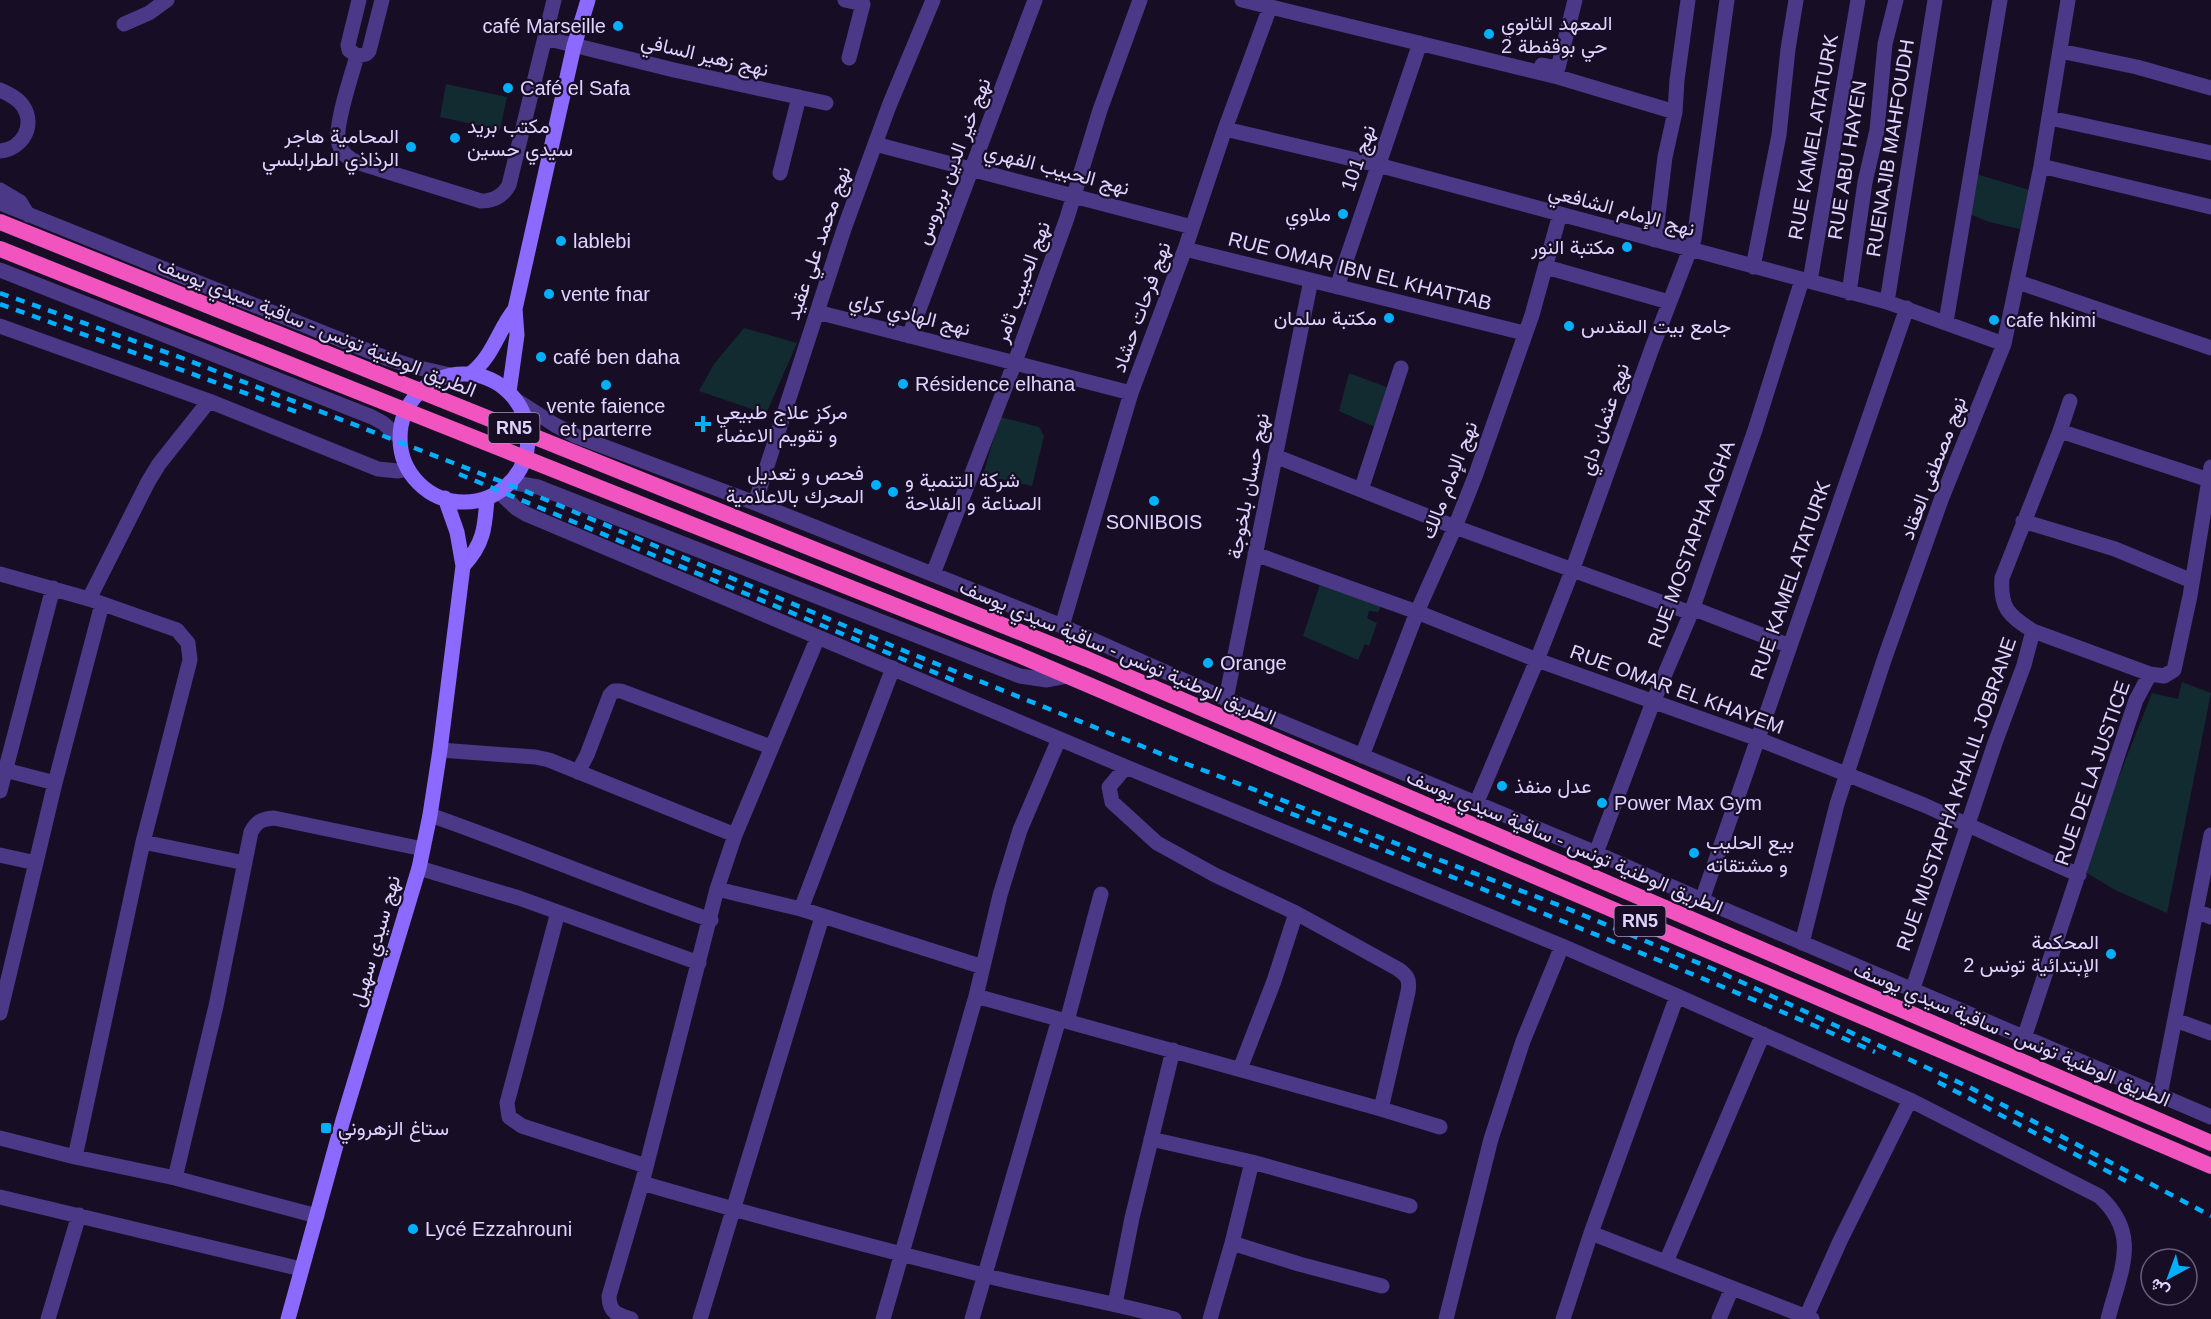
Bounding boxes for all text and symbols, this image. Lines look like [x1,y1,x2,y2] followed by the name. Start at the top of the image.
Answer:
[1501,12,1612,63] place label: المعهد الثانوي حي بوقفطة 2
[483,15,606,37] place label: café Marseille
[611,19,625,33] marker: café Marseille
[1482,27,1496,41] marker: المعهد الثانوي حي بوقفطة 2
[638,30,771,86] street label: نهج زهير السافي
[1784,32,1842,241] street label: RUE KAMEL ATATURK
[1862,38,1918,258] street label: RUENAJIB MAHFOUDH
[911,75,998,248] street label: نهج خير الدين بربروس
[520,77,631,99] place label: Café el Safa
[1824,79,1870,241] street label: RUE ABU HAYEN
[501,81,515,95] marker: Café el Safa
[467,115,573,166] place label: مكتب بريد سيدي حسين
[1336,122,1382,195] street label: نهج 101
[262,125,399,176] place label: المحامية هاجر الرذاذي الطرابلسي
[448,131,462,145] marker: مكتب بريد سيدي حسين
[980,139,1132,205] street label: نهج الحبيب الفهري
[404,140,418,154] marker: المحامية هاجر الرذاذي الطرابلسي
[781,164,860,324] street label: نهج محمد علي عقيد
[1545,180,1697,246] street label: نهج الإمام الشافعي
[1285,203,1331,231] place label: ملاوي
[1336,207,1350,221] marker: ملاوي
[990,218,1057,348] street label: نهج الحبيب ثامر
[1226,228,1494,314] street label: RUE OMAR IBN EL KHATTAB
[573,230,631,252] place label: lablebi
[554,234,568,248] marker: lablebi
[1530,236,1615,260] place label: مكتبة النور
[1107,239,1178,376] street label: نهج فرحات حشاد
[1620,240,1634,254] marker: مكتبة النور
[152,253,479,407] street label: الطريق الوطنية تونس - ساقية سيدي يوسف
[561,283,650,305] place label: vente fnar
[542,287,556,301] marker: vente fnar
[846,288,973,345] street label: نهج الهادي كراي
[1274,307,1377,330] place label: مكتبة سلمان
[2006,309,2096,331] place label: cafe hkimi
[1382,311,1396,325] marker: مكتبة سلمان
[1987,313,2001,327] marker: cafe hkimi
[1581,315,1731,340] place label: جامع بيت المقدس
[1562,319,1576,333] marker: جامع بيت المقدس
[553,346,681,368] place label: café ben daha
[534,350,548,364] marker: café ben daha
[1575,360,1639,480] street label: نهج عثمان داي
[915,373,1076,395] place label: Résidence elhana
[896,377,910,391] marker: Résidence elhana
[599,378,613,392] marker: vente faience et parterre
[1896,393,1973,544] street label: نهج مصطفى العقاد
[547,395,665,440] place label: vente faience et parterre
[716,401,848,448] place label: مركز علاج طبيعي و تقويم الاعضاء
[1223,411,1276,561] street label: نهج حسان بلخوجة
[488,413,540,443] road number: RN5
[694,415,712,433] marker: مركز علاج طبيعي و تقويم الاعضاء
[1416,418,1484,543] street label: نهج الإمام مالك
[1643,437,1739,650] street label: RUE MOSTAPHA AGHA
[726,462,864,509] place label: فحص و تعديل المحرك بالاعلامية
[905,469,1042,516] place label: شركة التنمية و الصناعة و الفلاحة
[1746,477,1835,682] street label: RUE KAMEL ATATURK
[869,478,883,492] marker: فحص و تعديل المحرك بالاعلامية
[886,485,900,499] marker: شركة التنمية و الصناعة و الفلاحة
[1147,494,1161,508] marker: SONIBOIS
[1106,511,1202,533] place label: SONIBOIS
[954,575,1279,734] street label: الطريق الوطنية تونس - ساقية سيدي يوسف
[1892,634,2020,954] street label: RUE MUSTAPHA KHALIL JOBRANE
[1567,640,1787,738] street label: RUE OMAR EL KHAYEM
[1220,652,1287,674] place label: Orange
[1201,656,1215,670] marker: Orange
[2050,678,2134,868] street label: RUE DE LA JUSTICE
[1401,765,1726,924] street label: الطريق الوطنية تونس - ساقية سيدي يوسف
[1514,775,1591,798] place label: عدل منفذ
[1495,779,1509,793] marker: عدل منفذ
[1614,792,1762,814] place label: Power Max Gym
[1595,796,1609,810] marker: Power Max Gym
[1706,831,1794,878] place label: بيع الحليب و مشتقاته
[1687,846,1701,860] marker: بيع الحليب و مشتقاته
[346,873,410,1011] street label: نهج سيدي سهيل
[1614,906,1666,936] road number: RN5
[1963,931,2099,978] place label: المحكمة الإبتدائية تونس 2
[2104,947,2118,961] marker: المحكمة الإبتدائية تونس 2
[1848,957,2173,1116] street label: الطريق الوطنية تونس - ساقية سيدي يوسف
[338,1117,449,1145] place label: ستاغ الزهروني
[319,1121,333,1135] marker: ستاغ الزهروني
[425,1218,572,1240] place label: Lycé Ezzahrouni
[406,1222,420,1236] marker: Lycé Ezzahrouni
[2139,1247,2199,1307] north arrow
[2147,1274,2173,1301] text: ش

